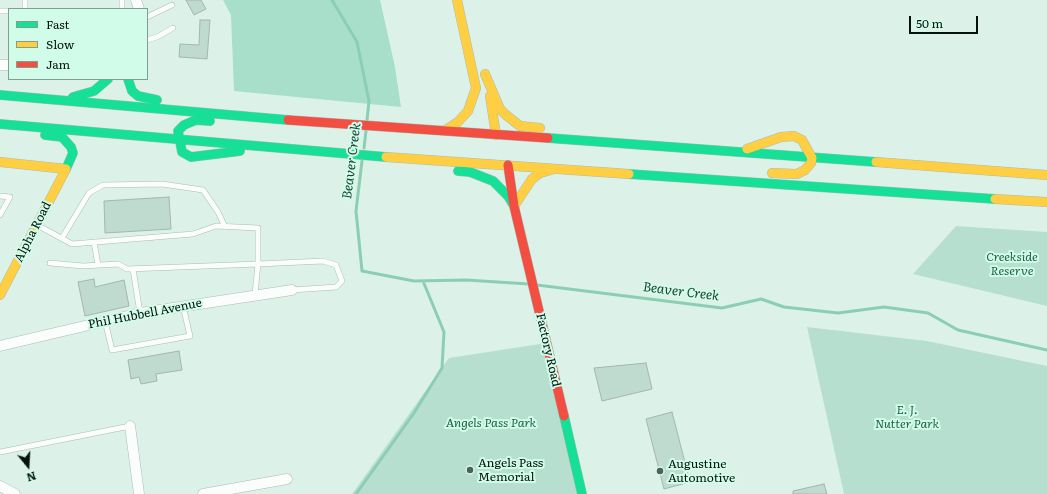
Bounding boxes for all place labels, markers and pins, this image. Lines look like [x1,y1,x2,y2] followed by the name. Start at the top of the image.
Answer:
[478,456,543,484] place label: Angels Pass Memorial
[668,457,735,485] place label: Augustine Automotive
[465,465,475,475] marker: Angels Pass Memorial
[655,466,665,476] marker: Augustine Automotive

